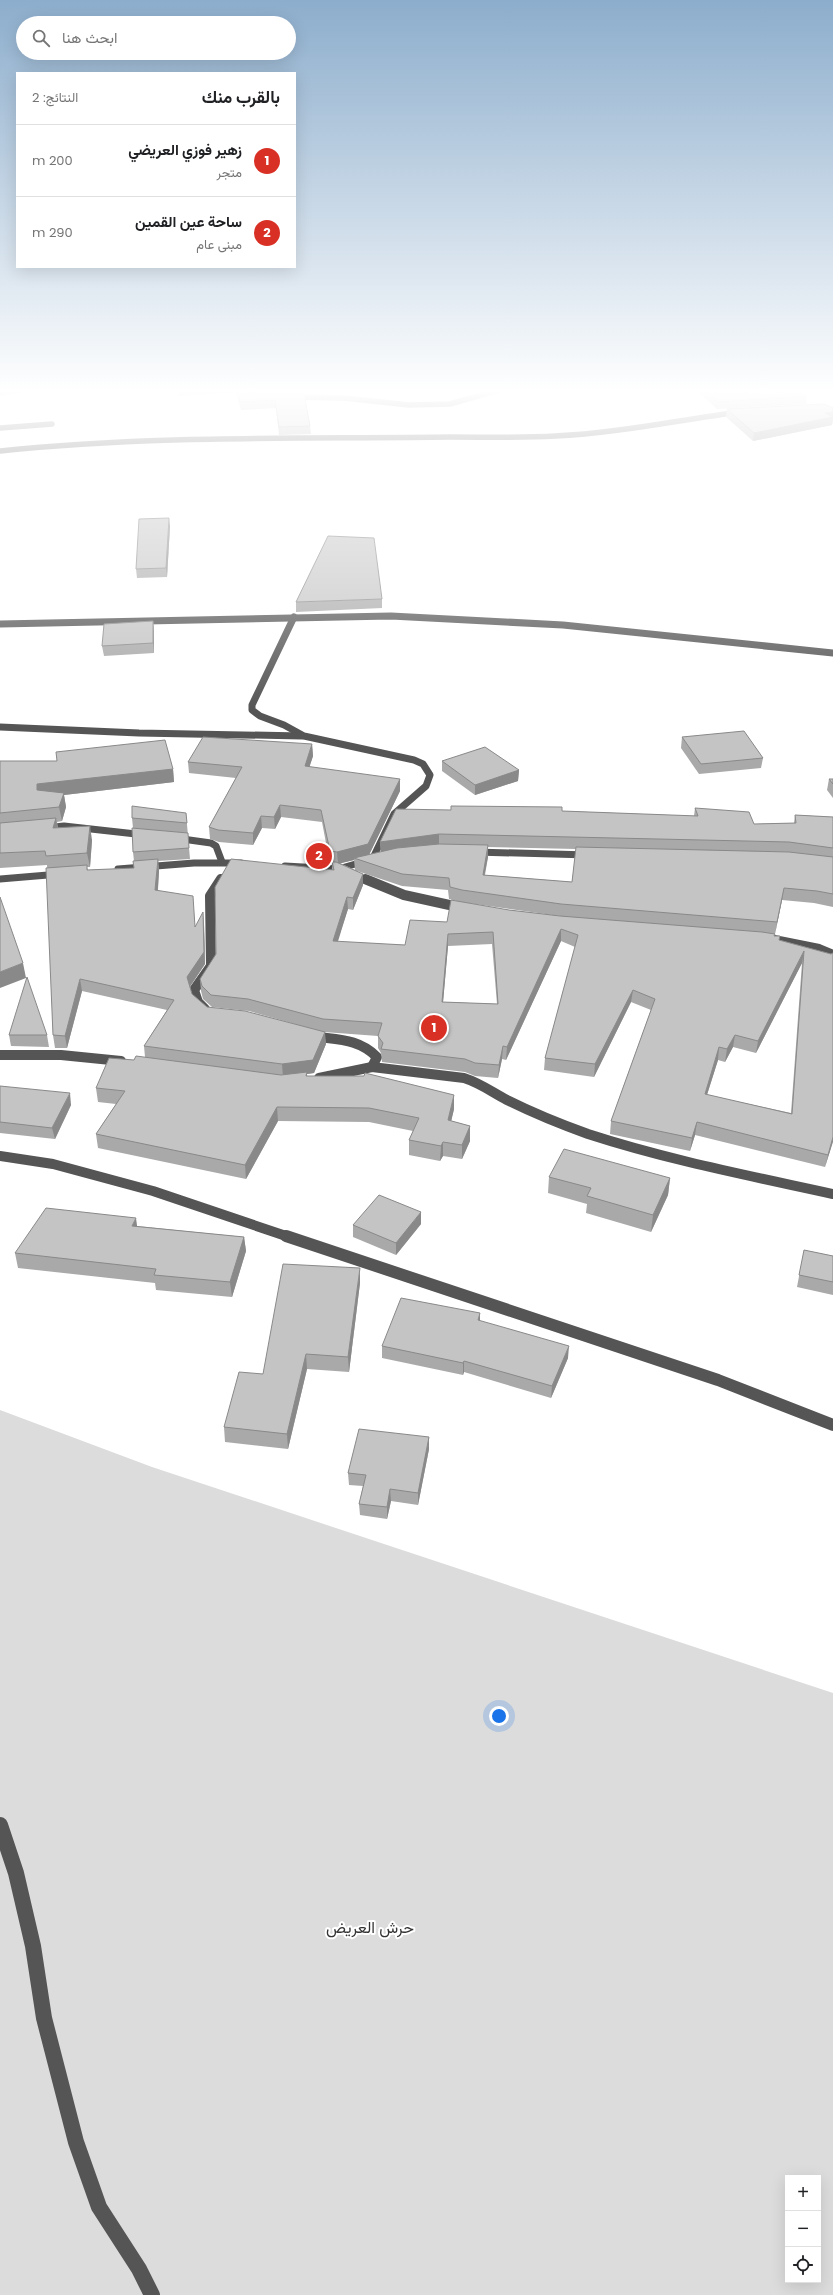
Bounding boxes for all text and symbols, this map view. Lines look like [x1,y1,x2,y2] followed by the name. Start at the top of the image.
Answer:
[16,16,296,60] search box
[30,27,52,49] icon: search
[62,27,117,48] text: ابحث هنا
[202,85,280,109] text: بالقرب منك
[32,88,78,107] text: النتائج: 2
[128,139,242,160] text: زهير فوزي العريضي
[32,151,73,170] text: 200 m
[265,151,269,170] text: 1
[217,163,242,182] text: متجر
[135,211,242,232] text: ساحة عين القمين
[32,223,73,242] text: 290 m
[263,223,271,242] text: 2
[196,235,242,254] text: مبنى عام
[306,841,332,871] pin: 2
[421,1013,447,1043] pin: 1
[489,1706,509,1726] your location
[326,1916,414,1939] park label: حرش العريض
[785,2175,821,2283] map controls
[785,2175,821,2211] button: +
[785,2211,821,2247] button: −
[785,2247,821,2283] button: locate

